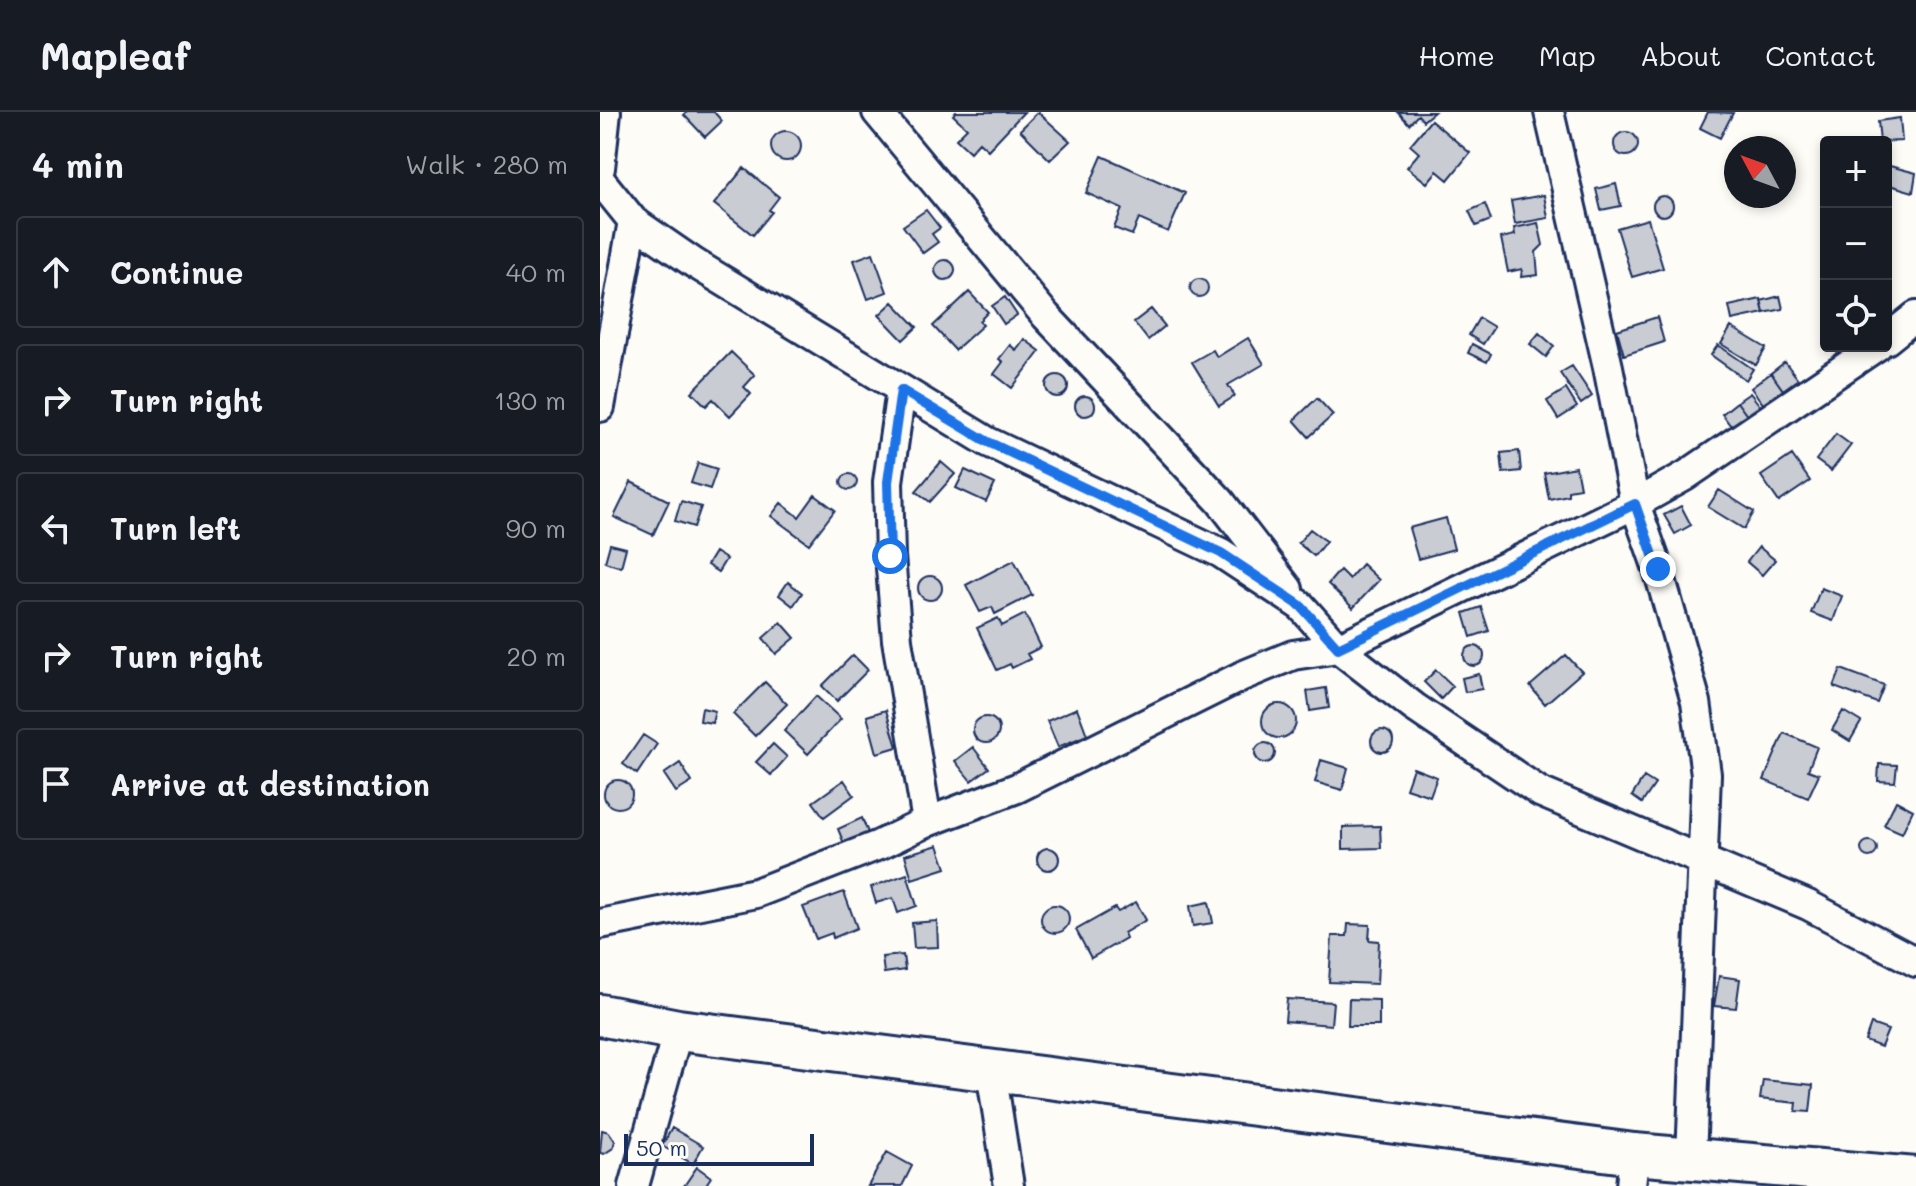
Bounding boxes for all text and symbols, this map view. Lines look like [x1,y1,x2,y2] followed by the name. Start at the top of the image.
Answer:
[40,30,191,80] text: Mapleaf
[1419,37,1495,73] text: Home
[1539,37,1596,73] text: Map
[1640,37,1721,73] text: About
[1765,37,1876,73] text: Contact
[1724,136,1796,208] north arrow
[1820,136,1892,352] map controls
[1820,136,1892,208] button: +
[32,142,124,187] text: 4 min
[405,147,568,181] text: Walk · 280 m
[1820,208,1892,280] button: −
[34,250,78,294] icon: ahead
[110,252,243,292] text: Continue
[506,255,566,289] text: 40 m
[1820,280,1892,352] button: locate
[34,378,78,422] icon: right
[110,380,263,420] text: Turn right
[494,383,566,417] text: 130 m
[34,506,78,550] icon: left
[110,508,241,548] text: Turn left
[506,511,566,545] text: 90 m
[872,538,908,574] route start
[1640,551,1676,587] route end
[34,634,78,678] icon: right
[110,636,263,676] text: Turn right
[506,639,566,673] text: 20 m
[34,762,78,806] icon: arrive
[110,764,430,804] text: Arrive at destination
[624,1130,814,1166] scale bar
[636,1133,687,1162] text: 50 m

